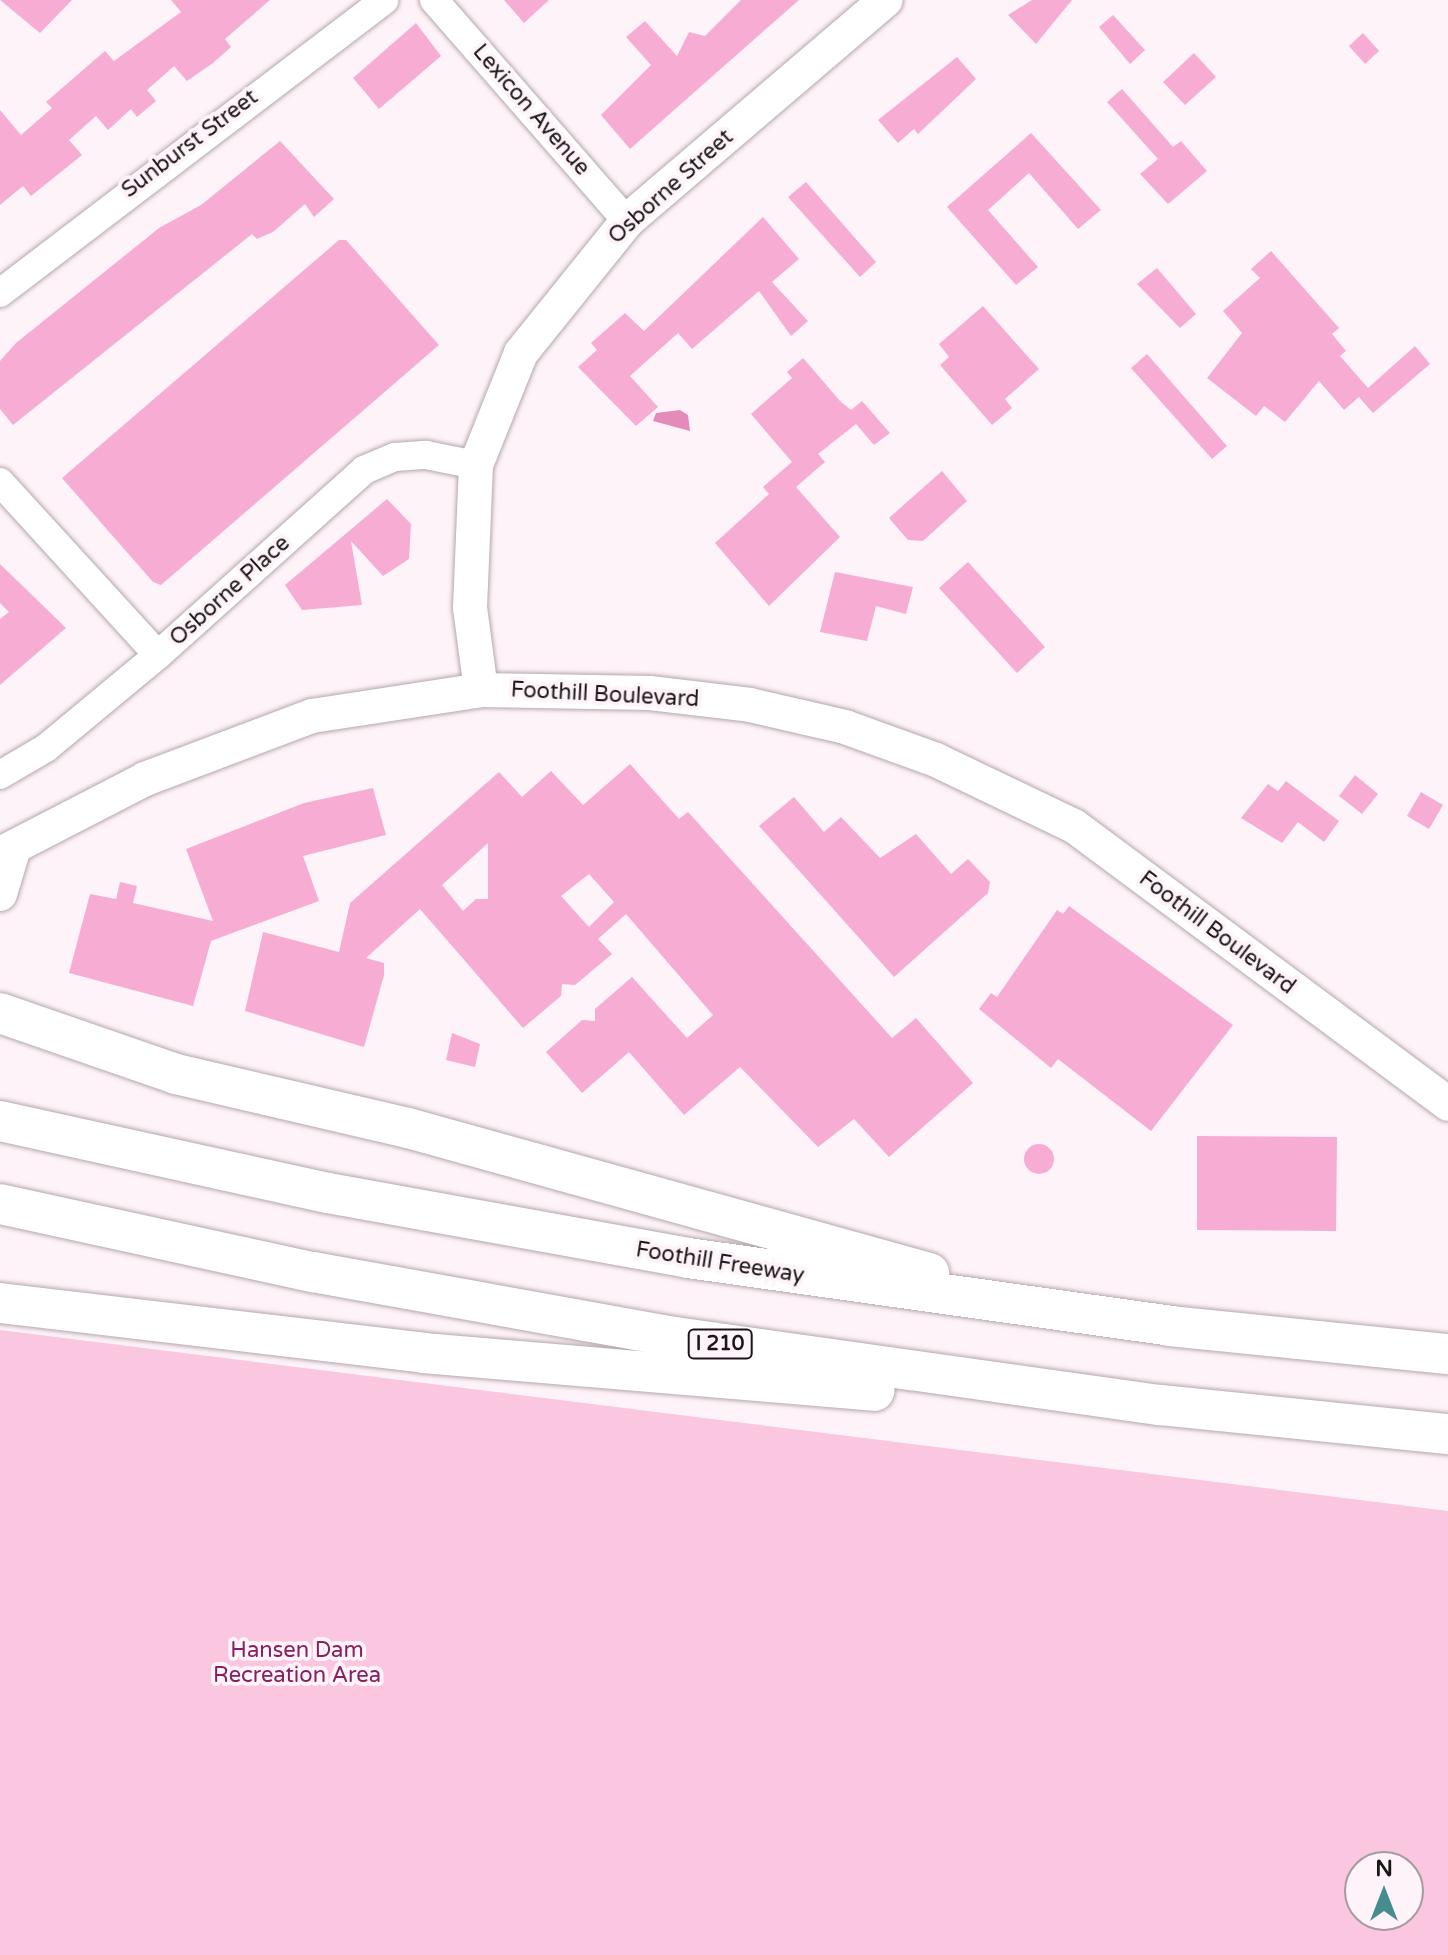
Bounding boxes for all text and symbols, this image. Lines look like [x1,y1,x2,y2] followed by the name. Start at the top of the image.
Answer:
[467,39,595,181] street label: Lexicon Avenue
[117,84,263,204] street label: Sunburst Street
[603,124,739,250] street label: Osborne Street
[165,530,295,652] street label: Osborne Place
[510,677,700,713] street label: Foothill Boulevard
[1134,866,1300,1000] street label: Foothill Boulevard
[634,1237,806,1289] street label: Foothill Freeway
[686,1328,754,1360] road number: I 210
[213,1637,381,1688] park label: Hansen Dam Recreation Area
[1344,1851,1424,1931] north arrow
[1375,1856,1393,1882] text: N

